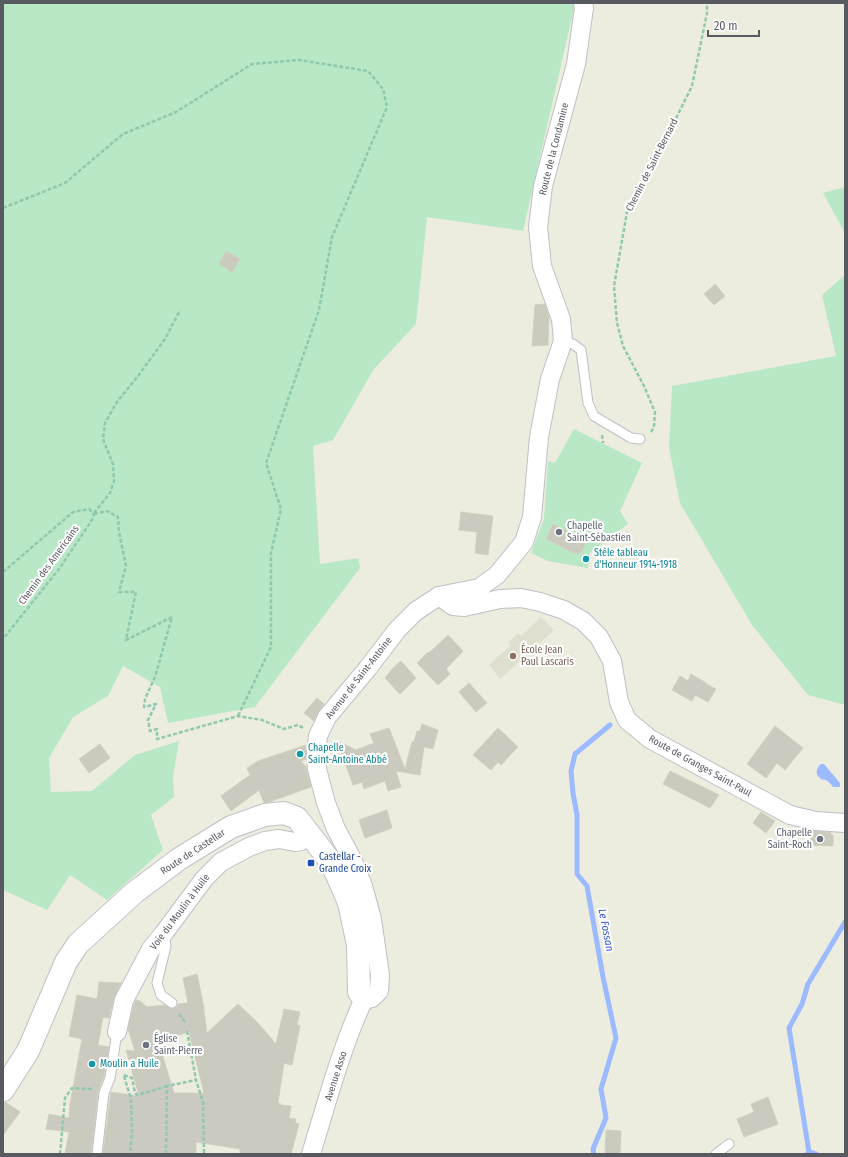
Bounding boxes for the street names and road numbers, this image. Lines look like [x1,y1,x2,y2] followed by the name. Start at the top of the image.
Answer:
[537,102,571,196] street label: Route de la Condamine
[623,117,681,213] street label: Chemin de Saint-Bernard
[16,523,82,607] street label: Chemin des Americains
[323,635,395,721] street label: Avenue de Saint-Antoine
[646,733,754,799] street label: Route de Granges Saint-Paul
[158,826,228,877] street label: Route de Castellar
[148,872,212,952] street label: Voie du Moulin à Huile
[322,1050,350,1102] street label: Avenue Asso

